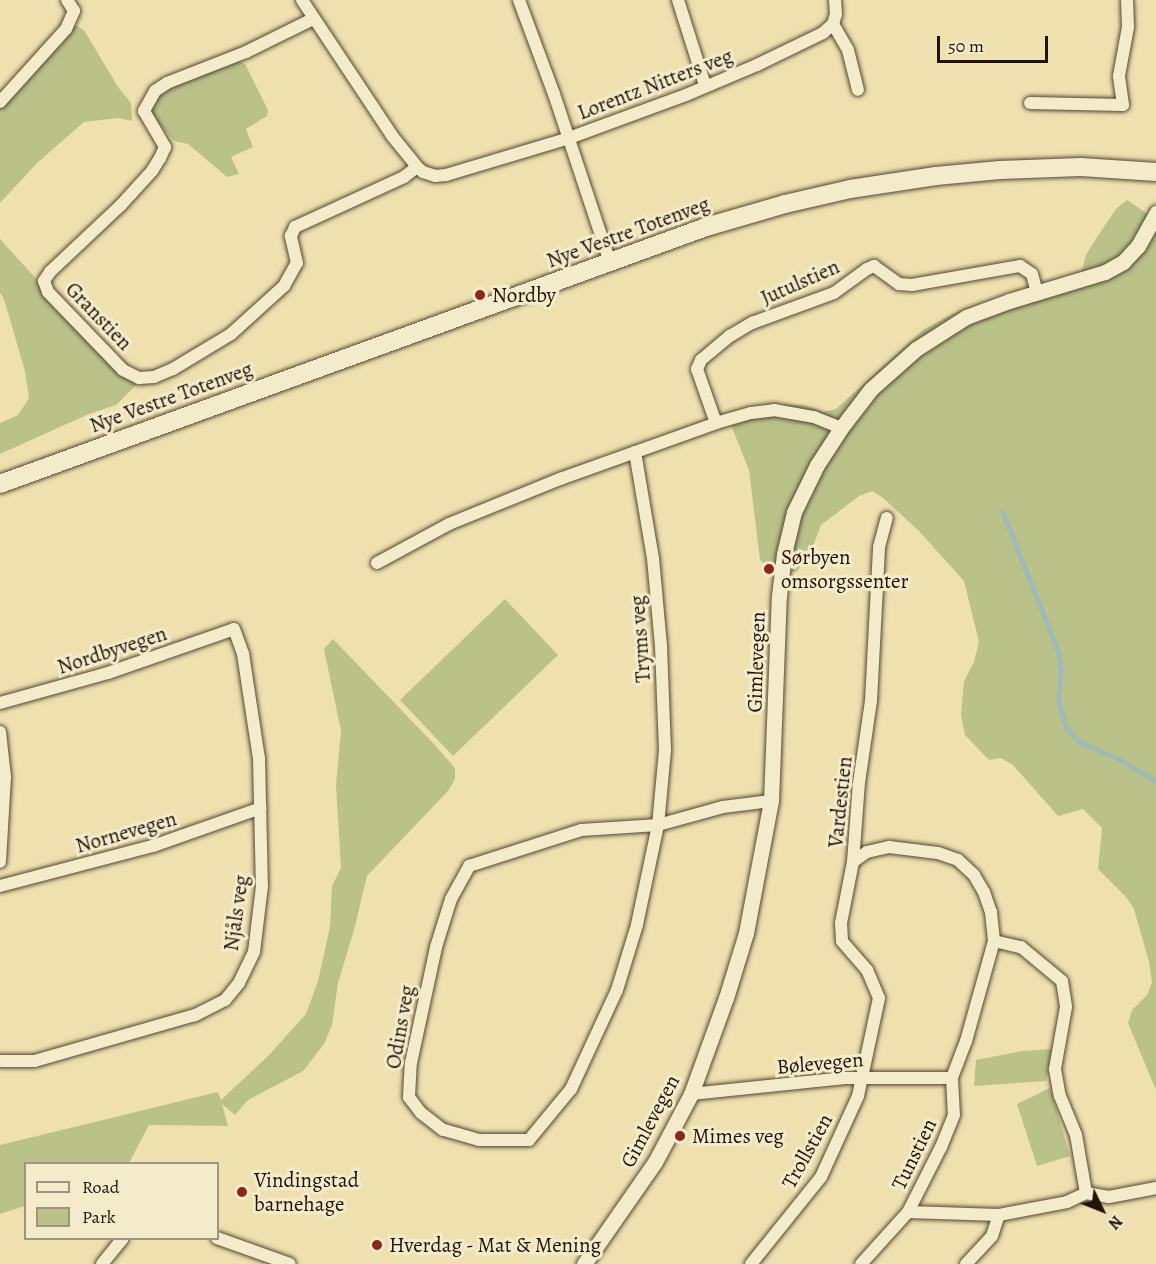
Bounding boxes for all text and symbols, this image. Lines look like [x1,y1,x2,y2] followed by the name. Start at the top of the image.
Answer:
[940,24,1051,62] scale bar
[948,34,984,58] text: 50 m
[574,43,736,125] street label: Lorentz Nitters veg
[543,191,713,273] street label: Nye Vestre Totenveg
[757,254,843,310] street label: Jutulstien
[60,277,138,355] street label: Granstien
[492,282,556,308] place label: Nordby
[473,288,487,302] marker: Nordby
[86,356,256,438] street label: Nye Vestre Totenveg
[781,544,909,594] place label: Sørbyen omsorgssenter
[762,562,776,576] marker: Sørbyen omsorgssenter
[624,595,656,683] street label: Tryms veg
[742,611,770,713] street label: Gimlevegen
[54,620,170,680] street label: Nordbyvegen
[823,755,857,849] street label: Vardestien
[73,806,179,858] street label: Nornevegen
[218,873,254,953] street label: Njåls veg
[380,983,420,1071] street label: Odins veg
[776,1047,864,1079] street label: Bølevegen
[615,1070,685,1172] street label: Gimlevegen
[776,1109,838,1193] street label: Trollstien
[886,1114,942,1194] street label: Tunstien
[692,1123,784,1149] place label: Mimes veg
[673,1129,687,1143] marker: Mimes veg
[24,1162,219,1240] legend
[254,1167,359,1217] place label: Vindingstad barnehage
[82,1175,119,1199] text: Road
[1072,1180,1132,1240] north arrow
[235,1185,249,1199] marker: Vindingstad barnehage
[82,1205,116,1229] text: Park
[1103,1211,1127,1234] text: N
[389,1232,602,1258] place label: Hverdag - Mat & Mening
[370,1238,384,1252] marker: Hverdag - Mat & Mening

